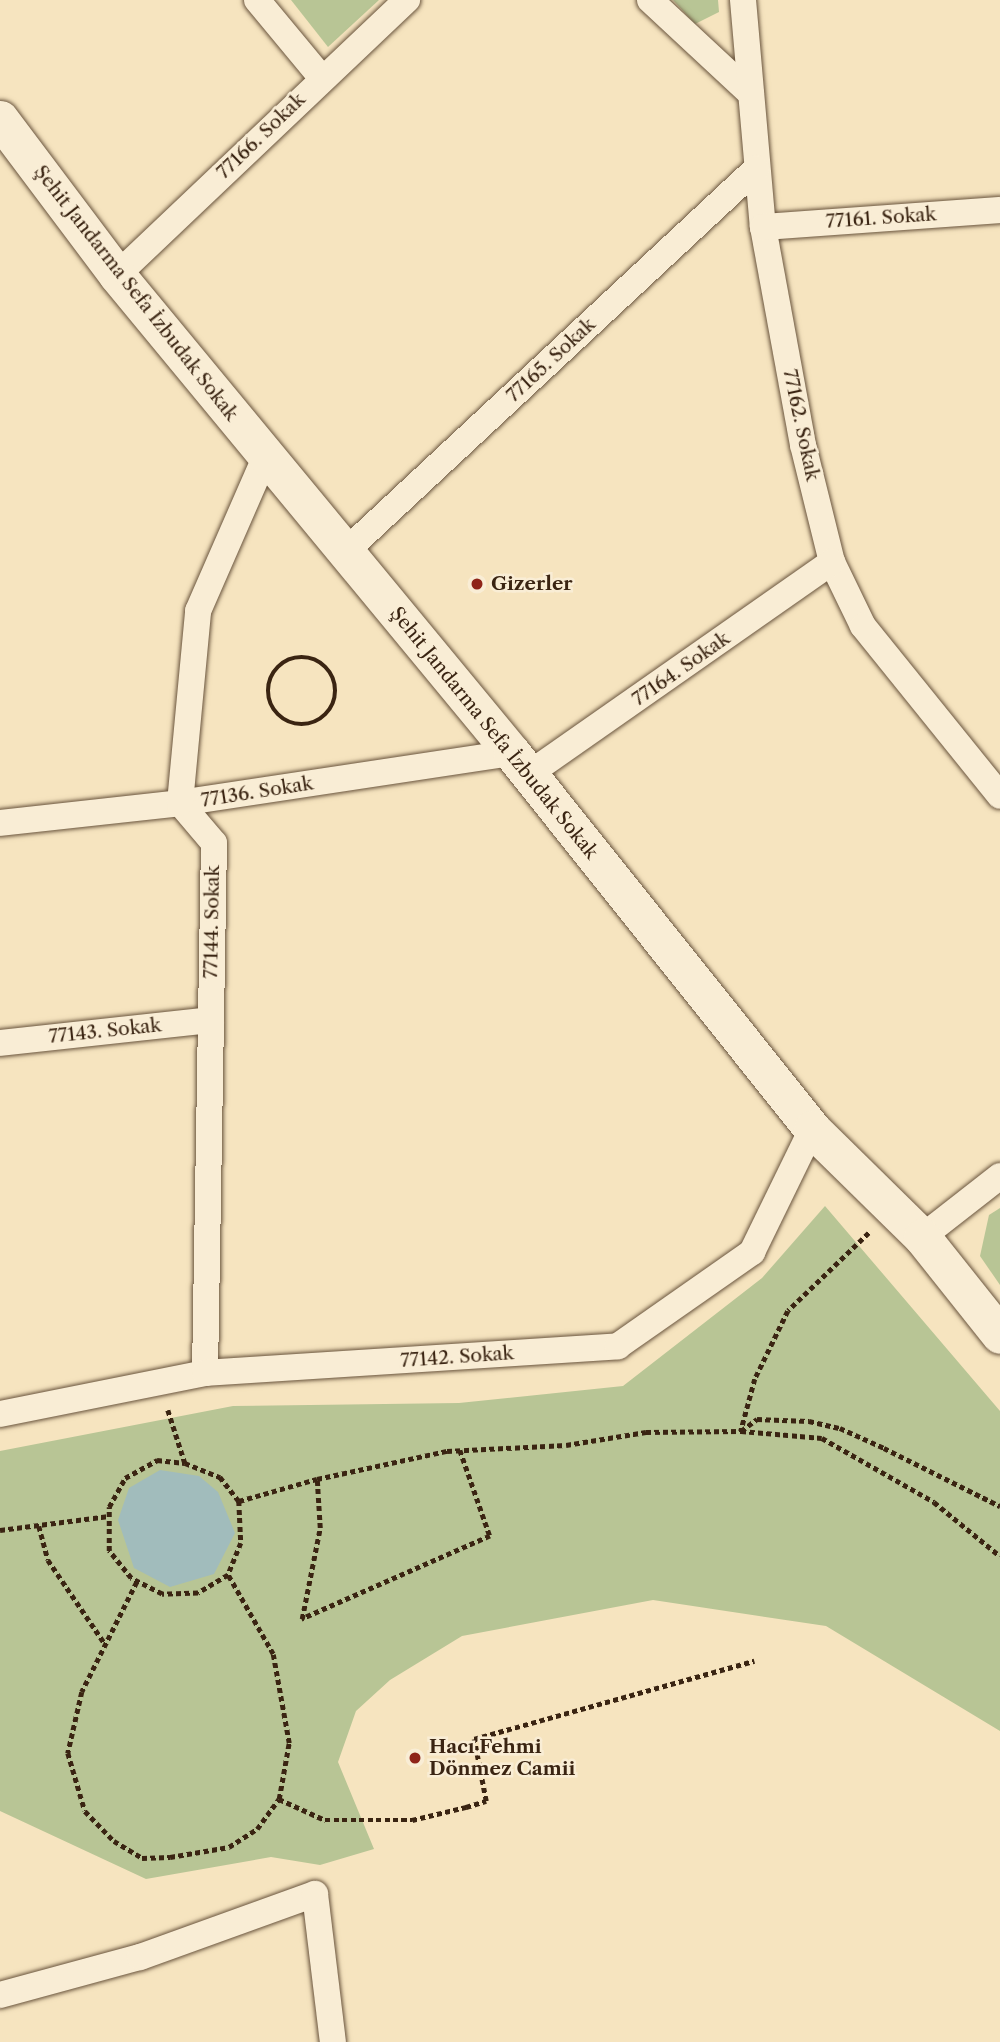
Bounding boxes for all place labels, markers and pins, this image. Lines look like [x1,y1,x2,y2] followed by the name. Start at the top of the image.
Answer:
[491,573,573,595] place label: Gizerler
[469,576,485,592] marker: Gizerler
[429,1736,575,1780] place label: Hacı Fehmi Dönmez Camii
[407,1750,423,1766] marker: Hacı Fehmi Dönmez Camii

